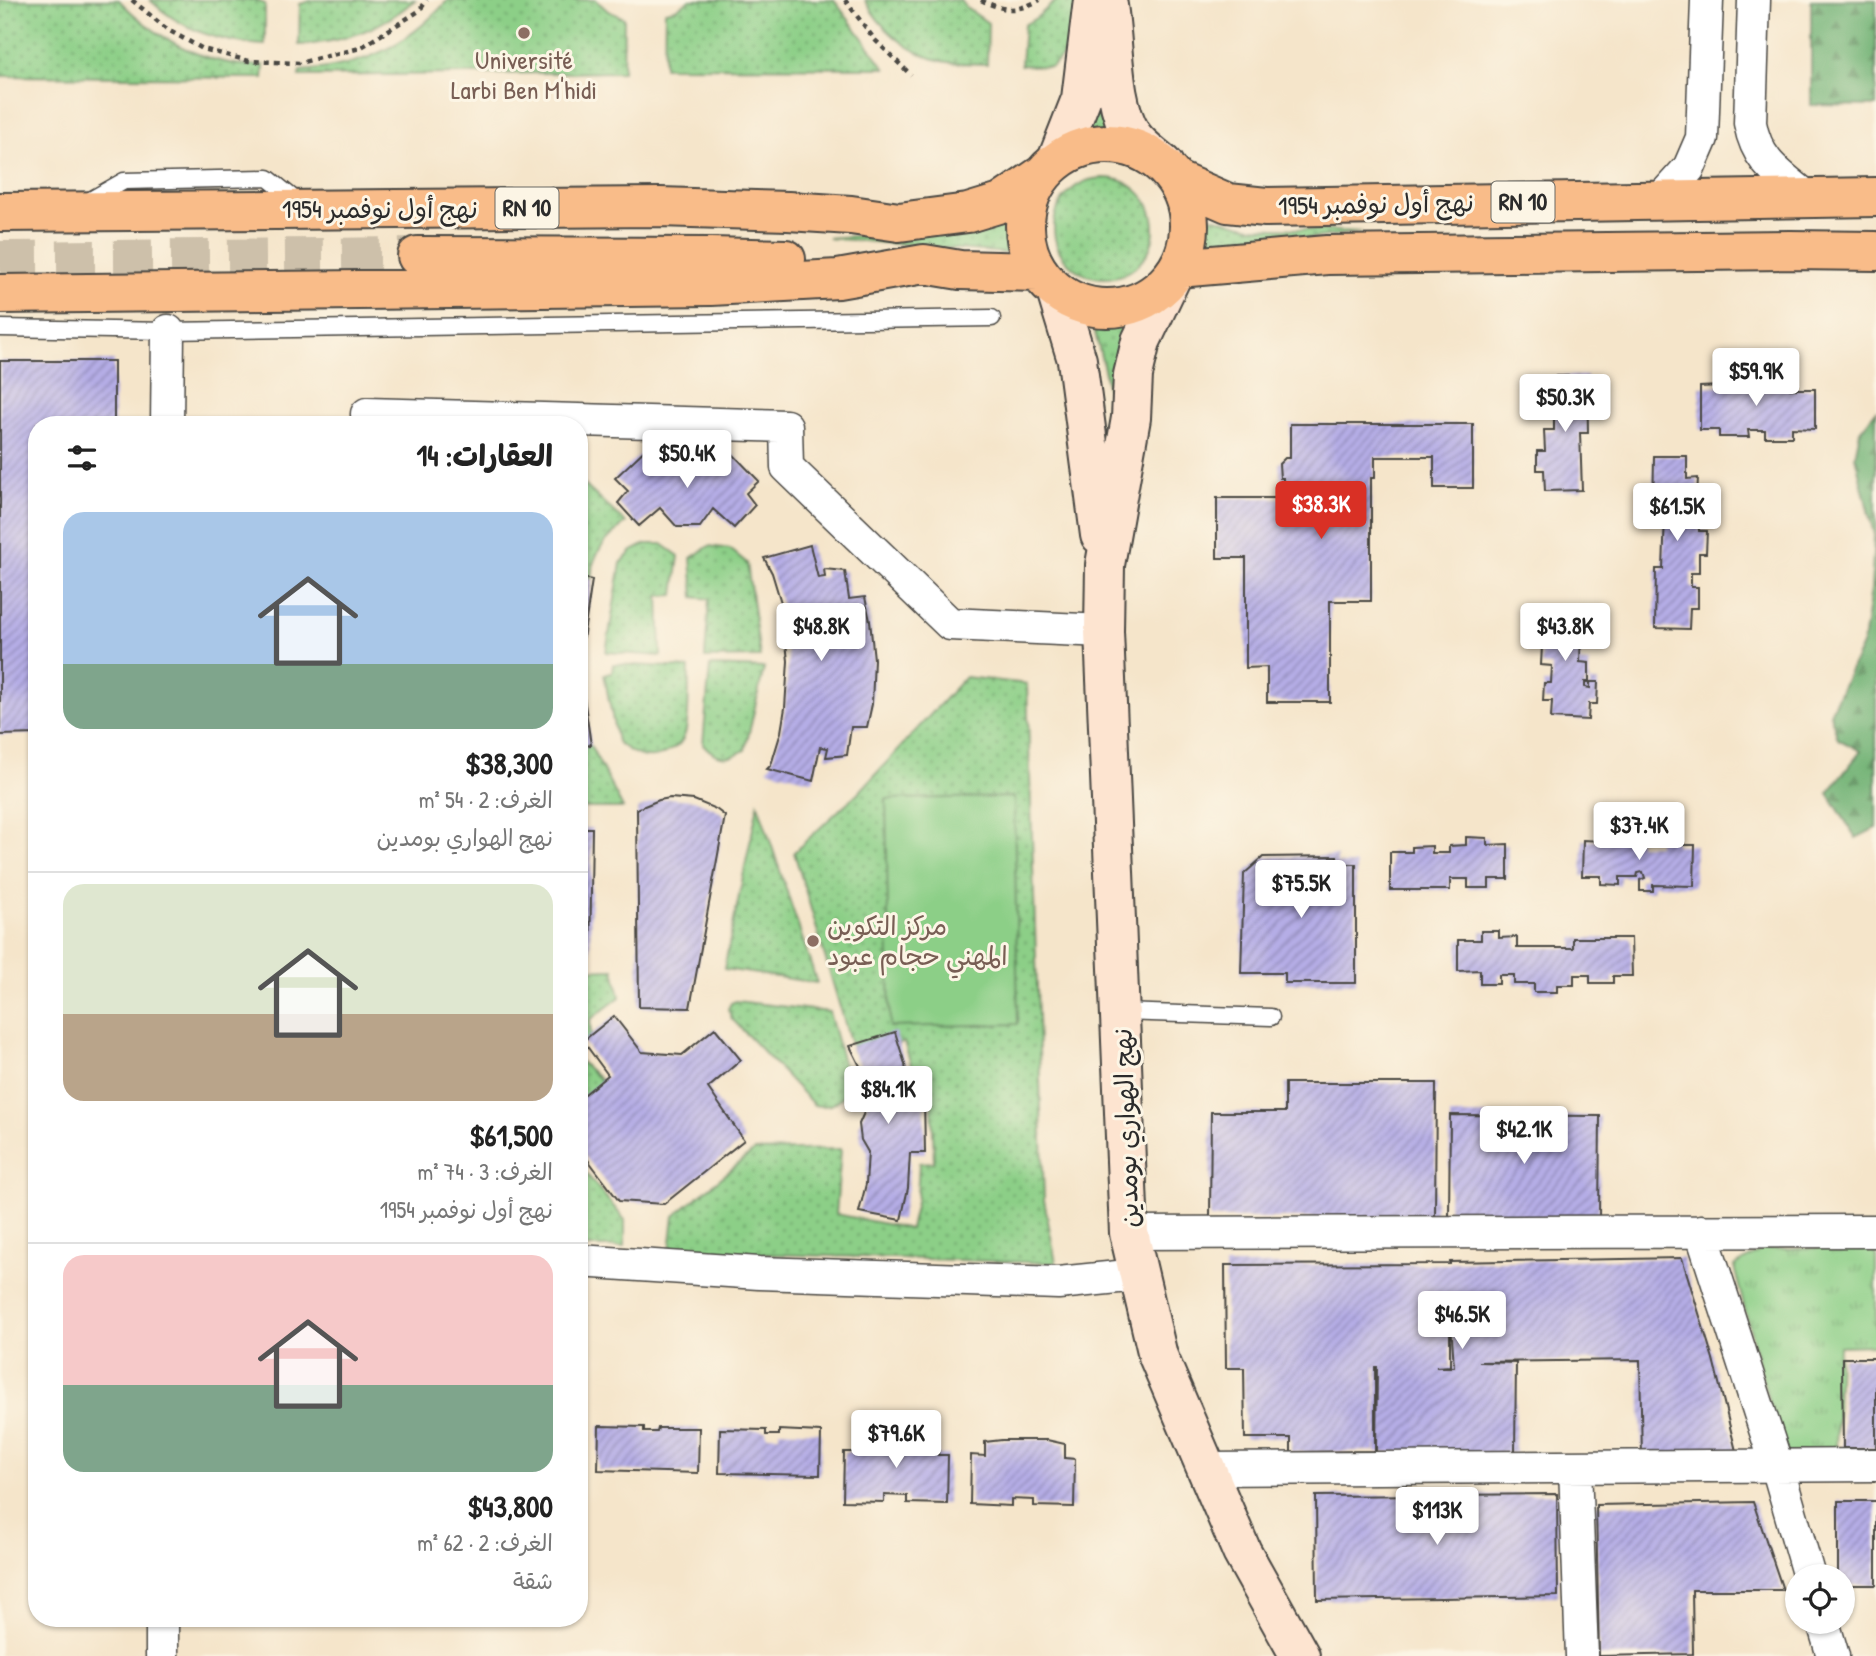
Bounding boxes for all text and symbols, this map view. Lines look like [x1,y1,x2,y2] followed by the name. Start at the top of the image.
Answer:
[516,25,532,41] marker: Université Larbi Ben M'hidi
[451,42,597,107] place label: Université Larbi Ben M'hidi
[1492,182,1554,222] road number: RN 10
[1278,184,1474,224] street label: نهج أول نوفمبر 1954
[496,188,558,229] road number: RN 10
[282,191,478,227] street label: نهج أول نوفمبر 1954
[1699,348,1813,408] pin: $59.9K
[1728,355,1784,386] text: $59.9K
[1508,374,1622,434] pin: $50.3K
[1536,381,1594,412] text: $50.3K
[630,430,744,490] pin: $50.4K
[416,435,553,475] text: العقارات: 14
[658,437,716,468] text: $50.4K
[63,439,101,477] icon: filters
[1264,482,1378,541] pin: $38.3K
[1620,484,1734,543] pin: $61.5K
[1291,488,1351,519] text: $38.3K
[1649,490,1705,521] text: $61.5K
[245,558,371,684] icon: home
[764,604,878,663] pin: $48.8K
[1508,604,1622,663] pin: $43.8K
[792,610,850,641] text: $48.8K
[1536,610,1594,641] text: $43.8K
[465,743,553,783] text: $38,300
[419,784,553,815] text: الغرف: 2 · 54 m²
[1582,802,1696,862] pin: $37.4K
[1610,809,1668,840] text: $37.4K
[376,822,553,853] text: نهج الهواري بومدين
[1244,860,1358,920] pin: $75.5K
[1271,867,1331,898] text: $75.5K
[827,908,1008,979] place label: مركز التكوين المهني حجام عبود
[245,930,371,1056] icon: home
[805,933,821,949] marker: مركز التكوين المهني حجام عبود
[1105,1028,1148,1228] street label: نهج الهواري بومدين
[831,1066,945,1126] pin: $84.1K
[860,1073,916,1104] text: $84.1K
[1467,1106,1581,1166] pin: $42.1K
[1496,1113,1552,1144] text: $42.1K
[469,1115,553,1155] text: $61,500
[418,1156,553,1187] text: الغرف: 3 · 74 m²
[380,1194,553,1225] text: نهج أول نوفمبر 1954
[1405,1292,1519,1351] pin: $46.5K
[1434,1298,1490,1329] text: $46.5K
[245,1301,371,1427] icon: home
[839,1410,953,1470] pin: $79.6K
[867,1417,925,1448] text: $79.6K
[467,1486,553,1526] text: $43,800
[1388,1488,1486,1547] pin: $113K
[1412,1494,1462,1525] text: $113K
[417,1527,553,1558] text: الغرف: 2 · 62 m²
[1785,1564,1855,1634] map controls
[1785,1564,1855,1634] button: locate
[513,1565,553,1596] text: شقة

